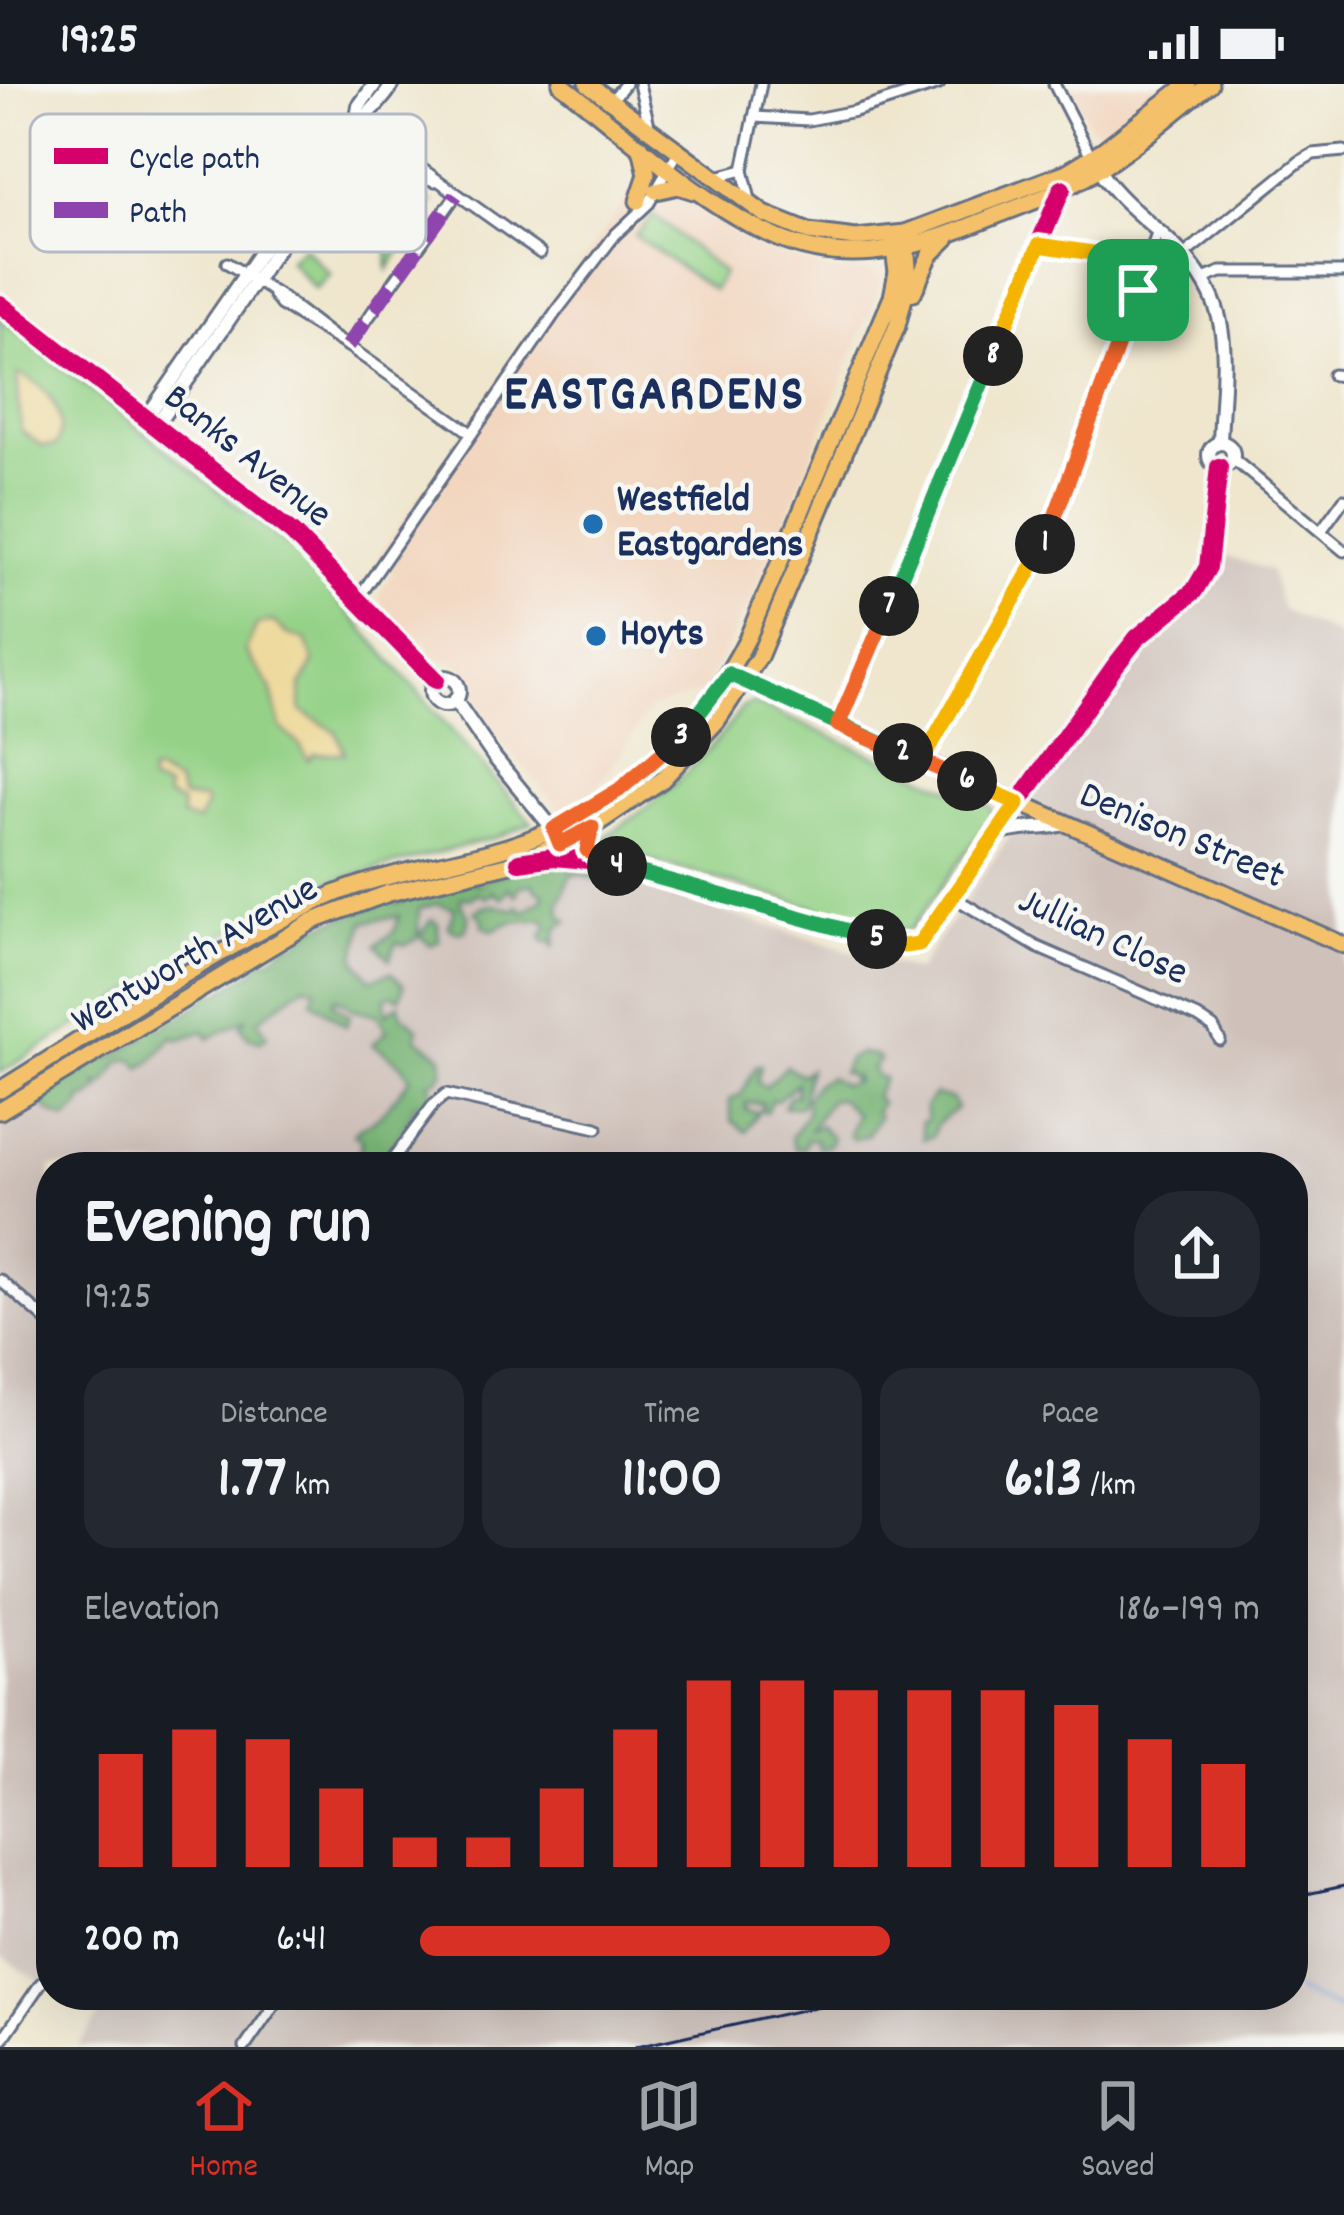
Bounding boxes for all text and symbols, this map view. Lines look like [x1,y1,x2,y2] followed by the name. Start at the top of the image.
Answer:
[60,10,138,74] text: 19:25
[30,114,426,252] legend
[129,138,260,185] text: Cycle path
[129,192,187,239] text: Path
[1087,239,1189,341] pin
[1105,257,1171,323] icon: arrive
[963,326,1023,386] pin: 8
[986,332,1000,379] text: 8
[504,362,806,434] district label: EASTGARDENS
[150,373,342,543] street label: Banks Avenue
[617,475,804,575] place label: Westfield Eastgardens
[580,511,606,537] marker: Westfield Eastgardens
[1015,514,1075,574] pin: 1
[1041,520,1049,567] text: 1
[859,576,919,636] pin: 7
[883,582,895,629] text: 7
[620,609,704,664] place label: Hoyts
[583,623,609,649] marker: Hoyts
[651,707,711,767] pin: 3
[674,713,688,760] text: 3
[873,723,933,783] pin: 2
[896,729,910,776] text: 2
[937,751,997,811] pin: 6
[959,757,975,804] text: 6
[1070,770,1292,906] street label: Denison Street
[587,836,647,896] pin: 4
[610,842,624,889] text: 4
[62,864,330,1050] street label: Wentworth Avenue
[1008,876,1196,1002] street label: Jullian Close
[847,909,907,969] pin: 5
[869,915,885,962] text: 5
[84,1180,371,1274] text: Evening run
[1134,1191,1260,1317] button: share
[84,1272,152,1327] text: 19:25
[220,1392,328,1439] text: Distance
[644,1392,700,1439] text: Time
[1041,1392,1099,1439] text: Pace
[218,1439,287,1525] text: 1.77
[621,1439,723,1525] text: 11:00
[1004,1439,1083,1525] text: 6:13
[287,1464,330,1511] text: km
[1083,1464,1136,1511] text: /km
[84,1584,220,1639] text: Elevation
[1117,1584,1260,1639] text: 186–199 m
[84,1914,179,1969] text: 200 m
[276,1914,326,1969] text: 6:41
[189,2073,258,2192] tab: Home
[636,2073,702,2192] tab: Map
[1081,2073,1155,2192] tab: Saved

